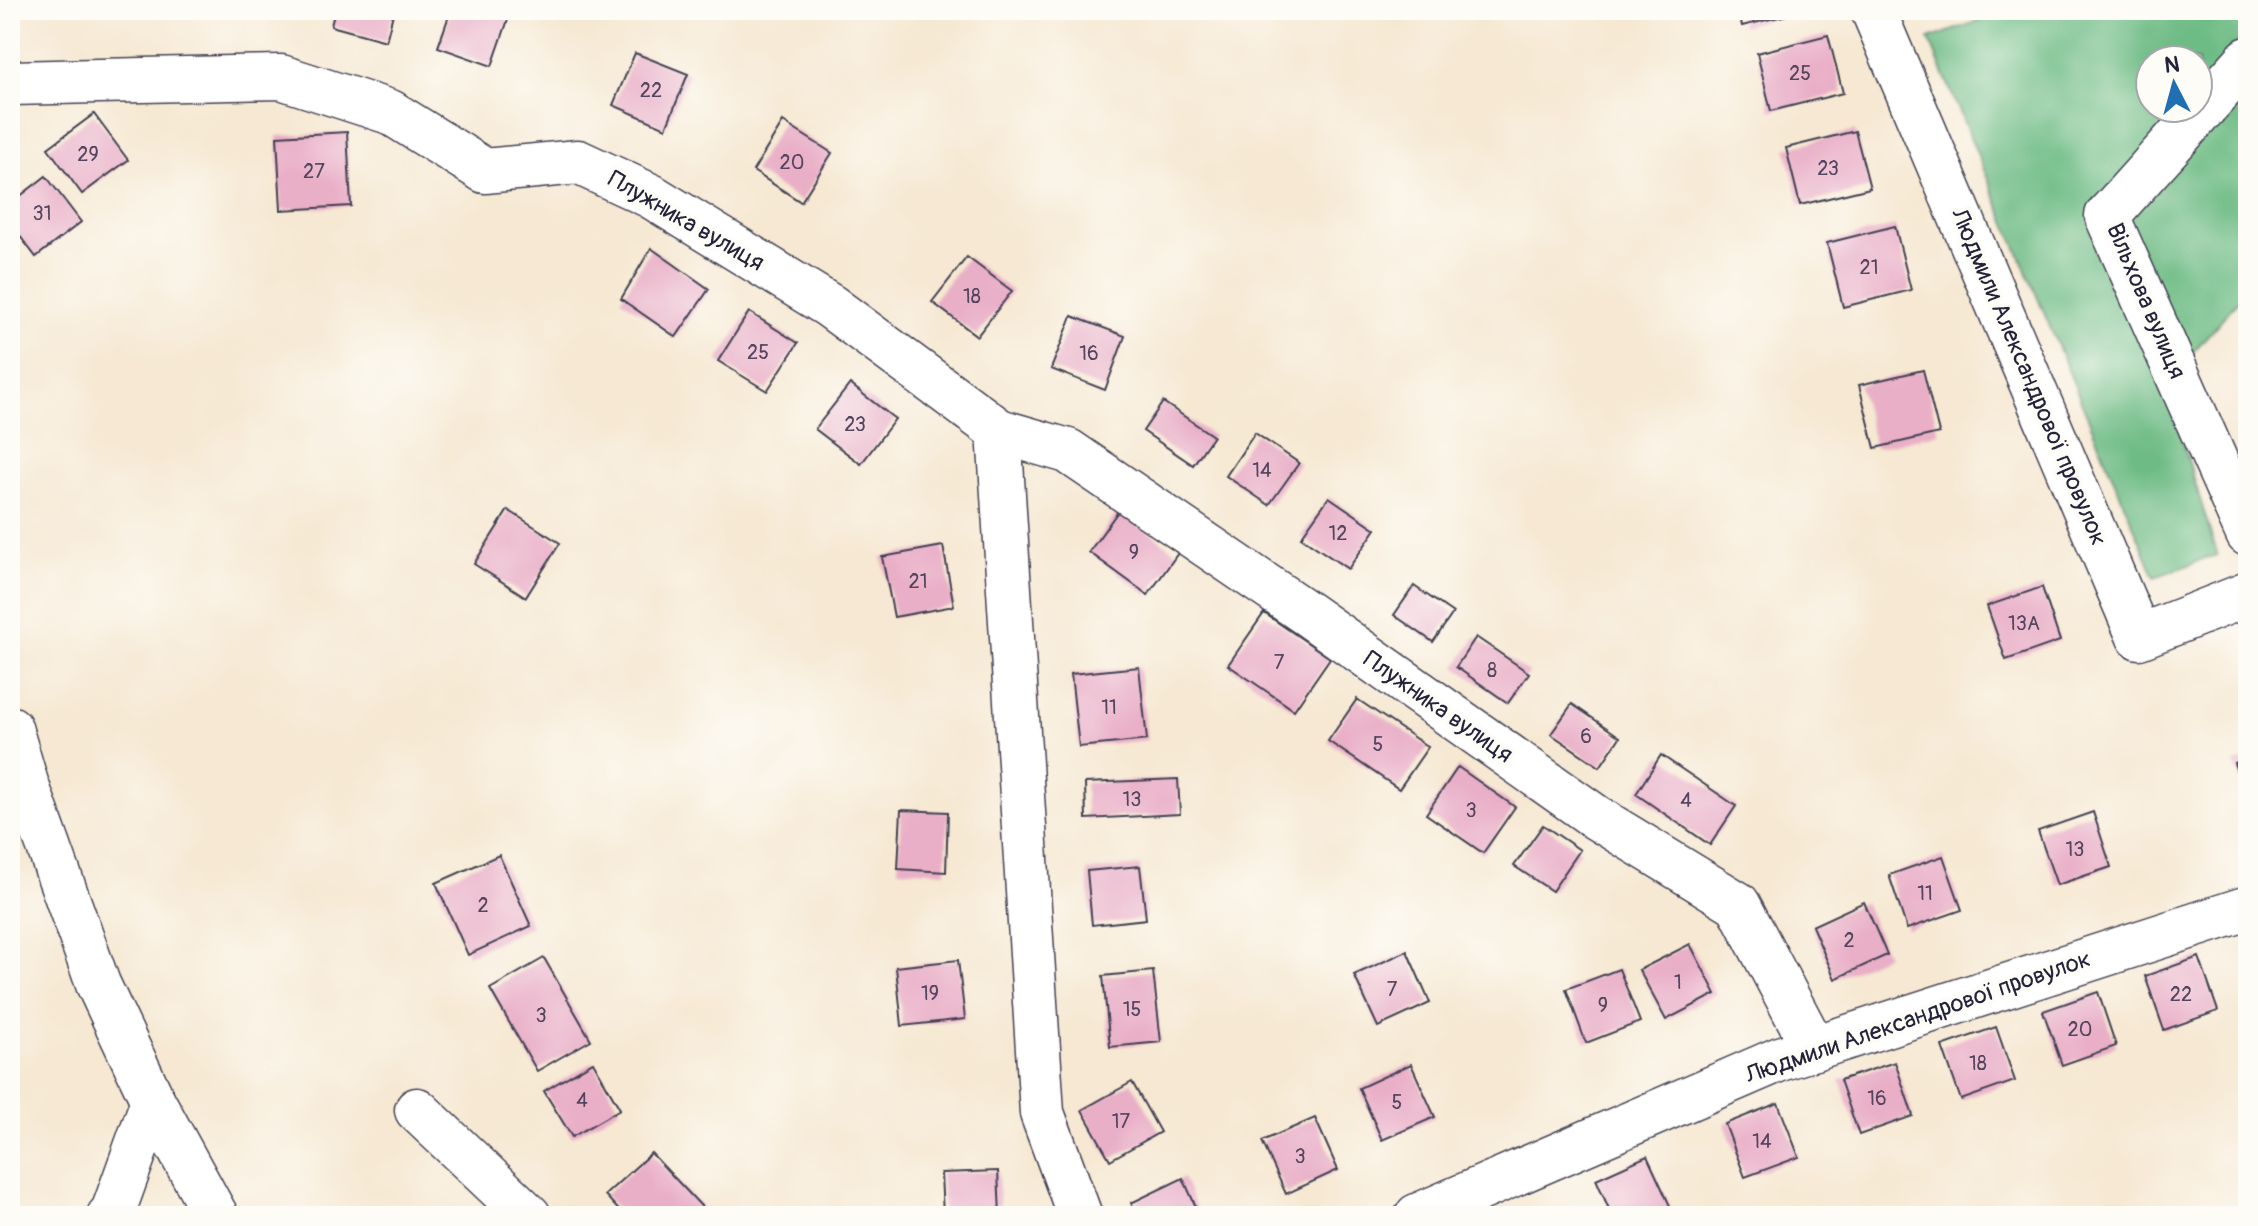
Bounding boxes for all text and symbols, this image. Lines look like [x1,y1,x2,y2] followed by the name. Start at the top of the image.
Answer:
[2134,44,2214,124] north arrow
[2163,50,2181,80] text: N
[1789,61,1811,86] house number: 25
[640,78,662,103] house number: 22
[77,142,99,167] house number: 29
[780,150,804,175] house number: 20
[1817,156,1839,181] house number: 23
[303,159,325,184] house number: 27
[603,165,769,277] street label: Плужника вулиця
[33,201,51,226] house number: 31
[1944,203,2113,550] street label: Людмили Александрової провулок
[2100,219,2192,383] street label: Вільхова вулиця
[1860,255,1879,280] house number: 21
[963,284,981,309] house number: 18
[747,340,769,365] house number: 25
[1079,341,1099,366] house number: 16
[844,412,866,437] house number: 23
[1252,458,1272,483] house number: 14
[1329,521,1348,546] house number: 12
[1129,540,1139,565] house number: 9
[909,569,928,594] house number: 21
[2008,611,2040,636] house number: 13А
[1358,645,1518,769] street label: Плужника вулиця
[1274,650,1285,675] house number: 7
[1487,658,1497,683] house number: 8
[1101,695,1117,720] house number: 11
[1580,724,1592,749] house number: 6
[1373,732,1383,757] house number: 5
[1123,787,1141,812] house number: 13
[1680,788,1692,813] house number: 4
[1465,798,1477,823] house number: 3
[2066,837,2084,862] house number: 13
[1917,881,1933,906] house number: 11
[477,893,489,918] house number: 2
[1843,928,1855,953] house number: 2
[1741,944,2094,1090] street label: Людмили Александрової провулок
[1674,970,1682,995] house number: 1
[1387,977,1398,1002] house number: 7
[921,981,939,1006] house number: 19
[2170,982,2192,1007] house number: 22
[1598,993,1608,1018] house number: 9
[1123,997,1141,1022] house number: 15
[535,1003,547,1028] house number: 3
[2068,1017,2092,1042] house number: 20
[1969,1051,1987,1076] house number: 18
[1867,1086,1887,1111] house number: 16
[576,1088,588,1113] house number: 4
[1392,1090,1402,1115] house number: 5
[1112,1109,1131,1134] house number: 17
[1752,1129,1772,1154] house number: 14
[1294,1144,1306,1169] house number: 3

